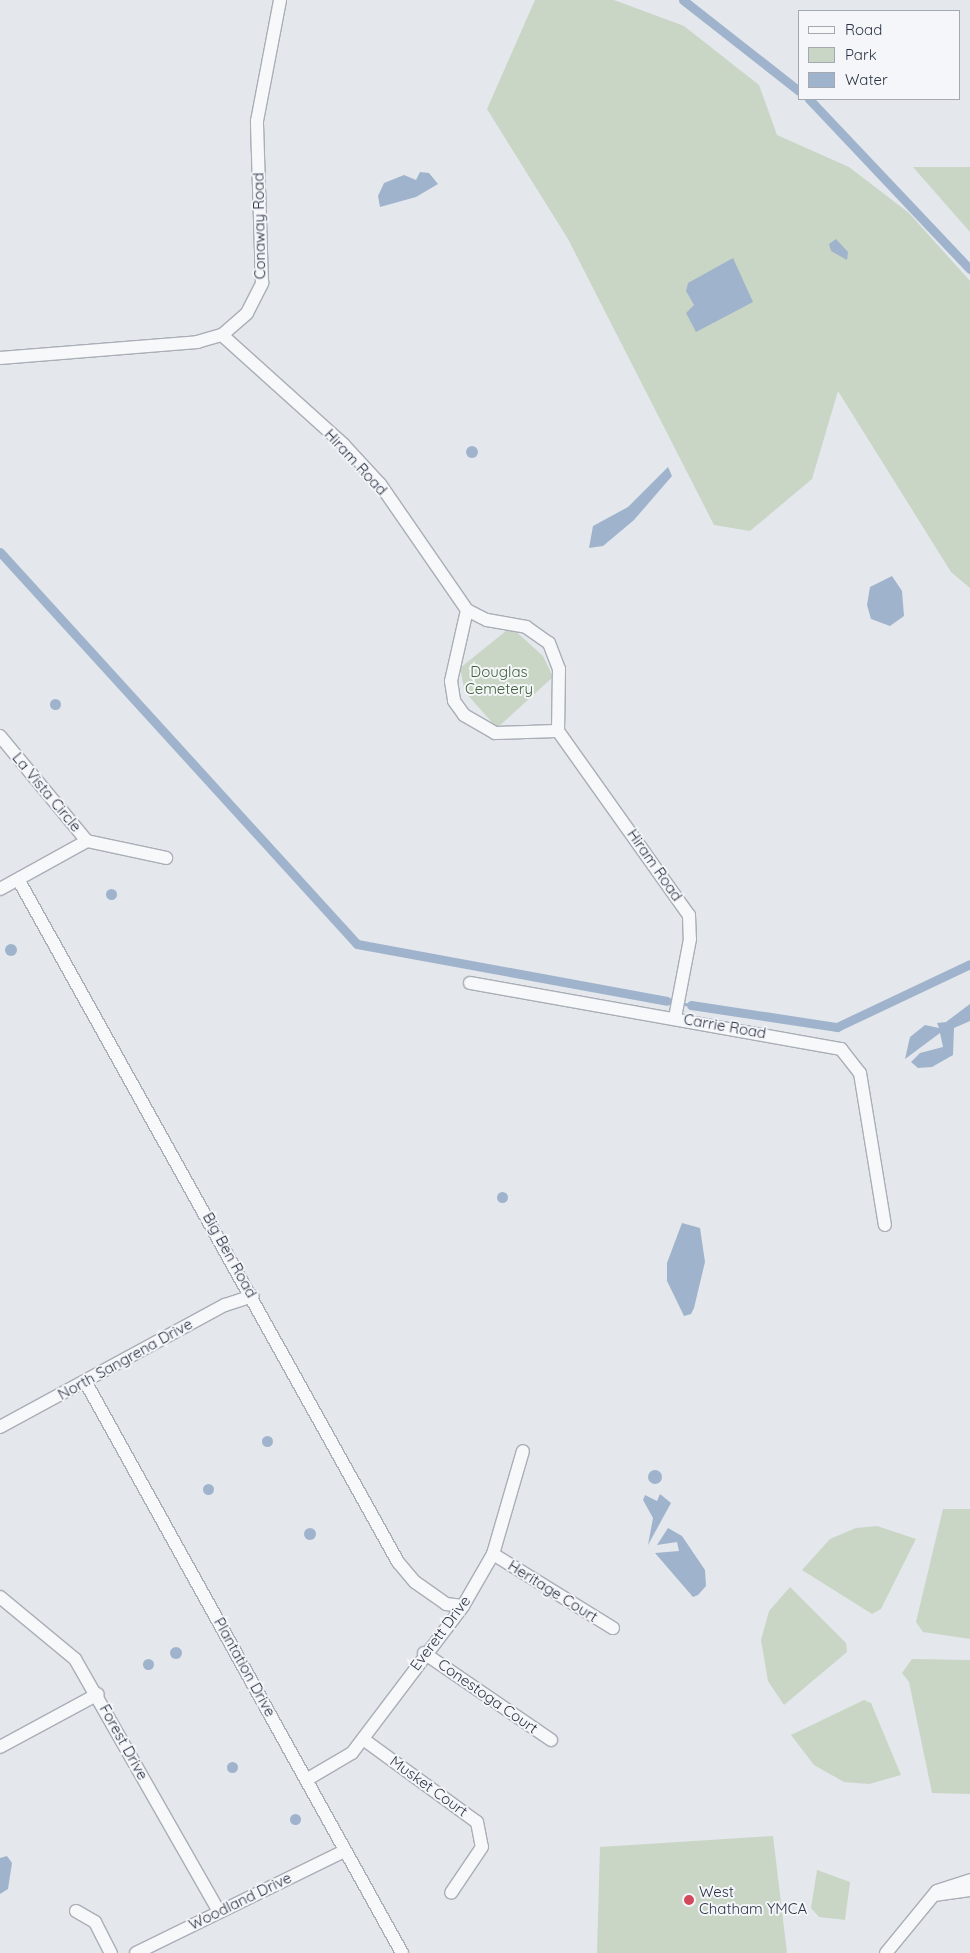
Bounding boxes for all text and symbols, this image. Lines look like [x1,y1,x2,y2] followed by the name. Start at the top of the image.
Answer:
[798,10,960,100] legend
[845,20,882,39] text: Road
[845,45,877,64] text: Park
[845,70,888,89] text: Water
[249,172,269,280] street label: Conaway Road
[321,425,391,499] street label: Hiram Road
[465,662,533,697] park label: Douglas Cemetery
[9,749,85,835] street label: La Vista Circle
[624,826,686,904] street label: Hiram Road
[682,1010,768,1042] street label: Carrie Road
[199,1209,261,1301] street label: Big Ben Road
[55,1315,195,1403] street label: North Sangrena Drive
[505,1556,601,1626] street label: Heritage Court
[406,1592,474,1674] street label: Everett Drive
[210,1614,280,1720] street label: Plantation Drive
[435,1655,541,1737] street label: Conestoga Court
[96,1701,152,1783] street label: Forest Drive
[387,1752,471,1820] street label: Musket Court
[186,1868,294,1934] street label: Woodland Drive
[699,1882,807,1917] place label: West Chatham YMCA
[683,1894,695,1906] marker: West Chatham YMCA

